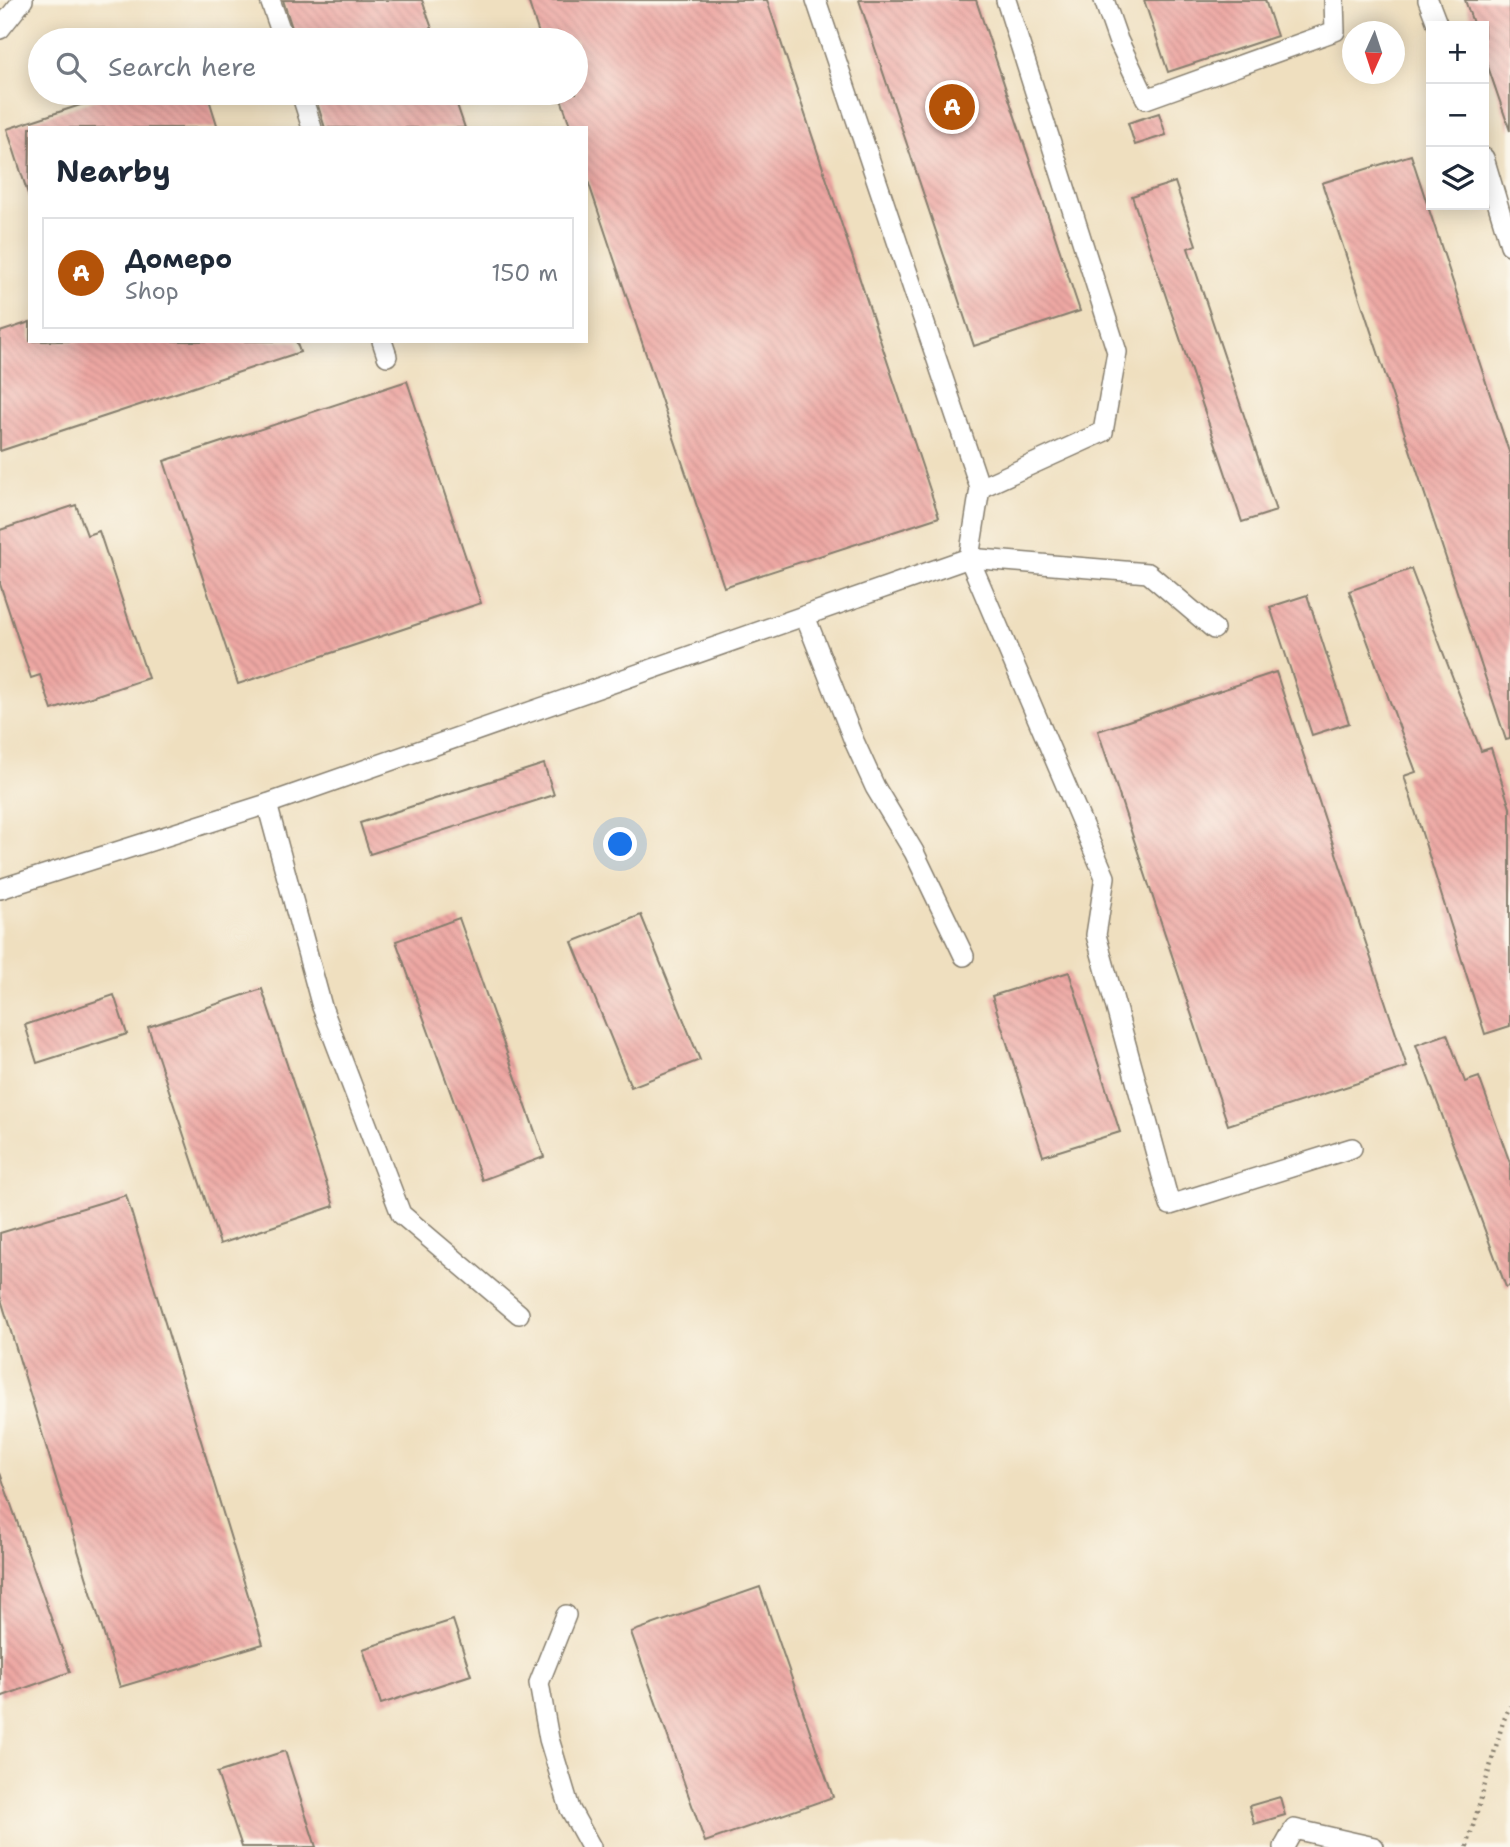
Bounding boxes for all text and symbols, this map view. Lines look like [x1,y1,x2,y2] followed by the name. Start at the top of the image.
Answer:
[1342,21,1405,84] north arrow
[1426,21,1489,210] map controls
[1426,21,1489,84] button: +
[28,28,588,105] search box
[52,48,90,86] icon: search
[108,49,257,84] text: Search here
[929,81,975,133] pin: A
[1426,84,1489,147] button: −
[1426,147,1489,210] button: layers
[56,151,171,192] text: Nearby
[125,241,232,276] text: Домеро
[72,258,90,288] text: A
[491,258,558,288] text: 150 m
[125,276,179,306] text: Shop
[603,827,637,861] your location

